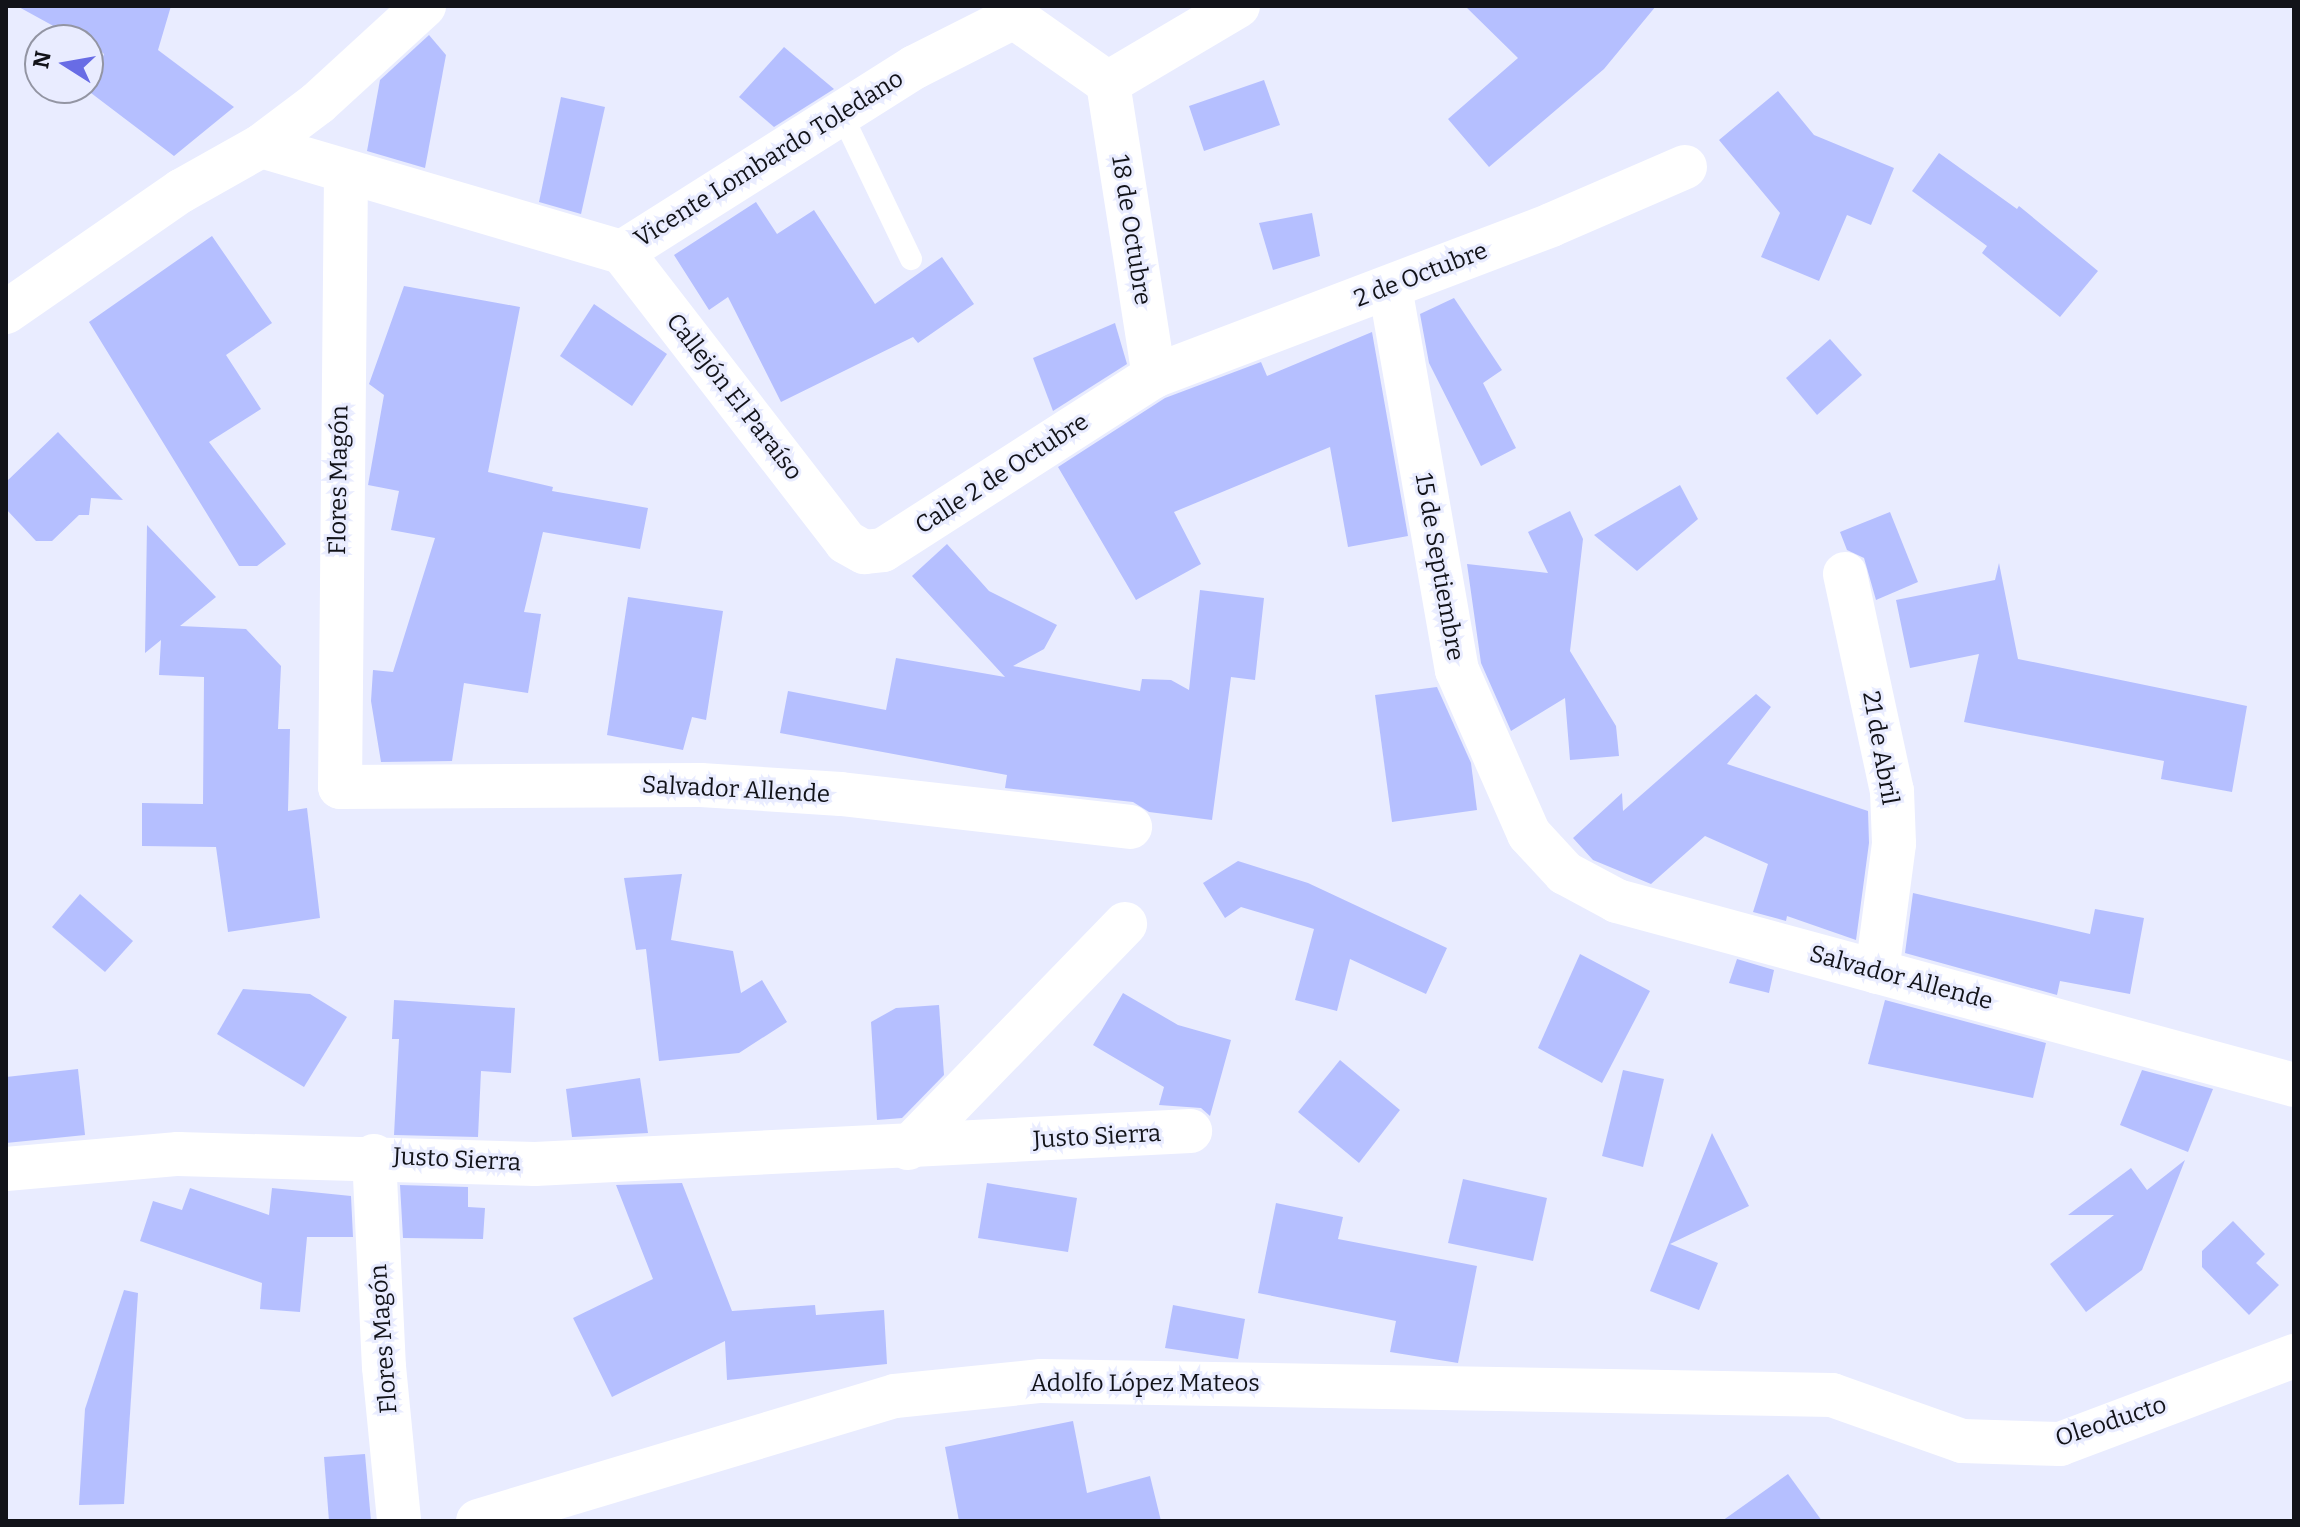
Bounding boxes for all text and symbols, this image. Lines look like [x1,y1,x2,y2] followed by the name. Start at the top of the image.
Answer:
[24,24,104,104] north arrow
[27,49,57,71] text: N
[629,64,909,254] street label: Vicente Lombardo Toledano
[1105,153,1157,307] street label: 18 de Octubre
[1350,236,1492,314] street label: 2 de Octubre
[660,308,808,486] street label: Callejón El Paraíso
[323,405,355,555] street label: Flores Magón
[910,407,1094,541] street label: Calle 2 de Octubre
[1408,471,1470,663] street label: 15 de Septiembre
[1856,689,1904,807] street label: 21 de Abril
[641,771,831,809] street label: Salvador Allende
[1806,940,1996,1016] street label: Salvador Allende
[1032,1119,1162,1155] street label: Justo Sierra
[392,1142,522,1178] street label: Justo Sierra
[364,1263,404,1415] street label: Flores Magón
[1030,1370,1260,1398] street label: Adolfo López Mateos
[2052,1391,2170,1453] street label: Oleoducto

